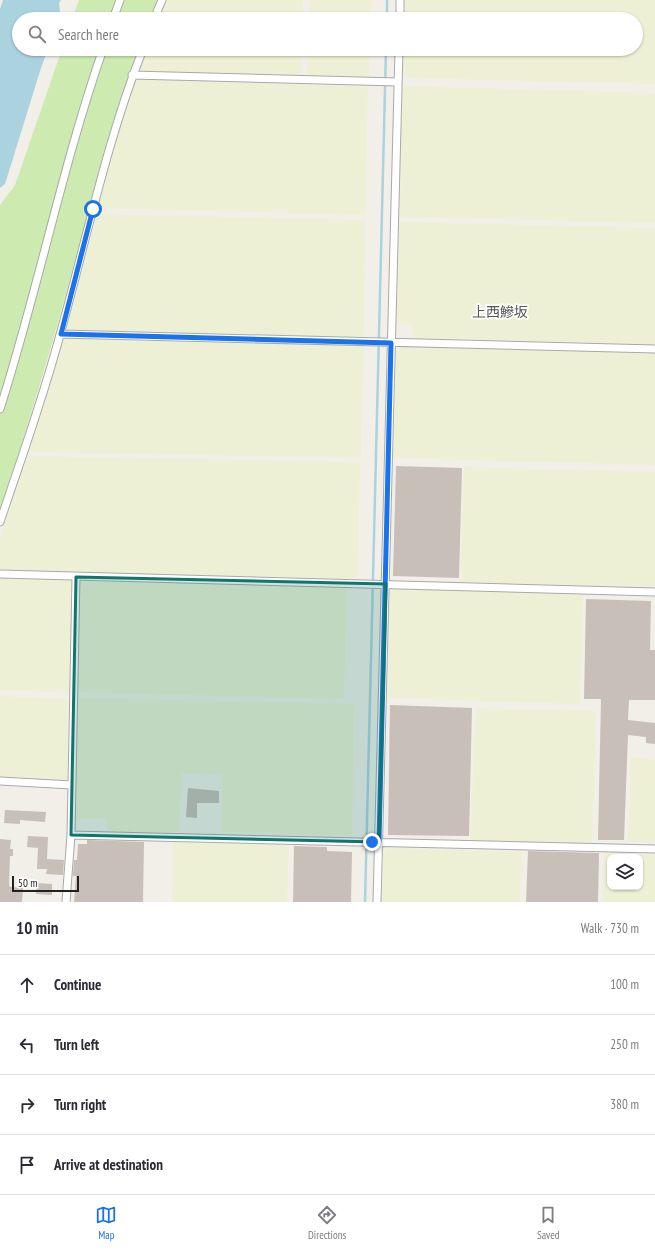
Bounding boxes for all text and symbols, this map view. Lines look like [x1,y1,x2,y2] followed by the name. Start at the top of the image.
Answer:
[12,12,643,56] search box
[26,23,48,45] icon: search
[58,25,119,44] text: Search here
[84,200,102,218] route start
[472,303,528,321] district label: 上西鰺坂
[363,833,381,851] route end
[607,854,643,890] map controls
[607,854,643,890] button: layers
[12,874,79,893] scale bar
[18,876,37,890] text: 50 m
[16,917,58,939] text: 10 min
[581,920,639,937] text: Walk · 730 m
[16,974,38,996] icon: ahead
[54,975,101,994] text: Continue
[610,976,639,993] text: 100 m
[16,1034,38,1056] icon: left
[54,1035,99,1054] text: Turn left
[610,1036,639,1053] text: 250 m
[16,1094,38,1116] icon: right
[54,1095,106,1114] text: Turn right
[610,1096,639,1113] text: 380 m
[16,1154,38,1176] icon: arrive
[54,1155,163,1174] text: Arrive at destination
[95,1204,117,1242] tab: Map
[308,1204,346,1242] tab: Directions
[537,1204,560,1242] tab: Saved

